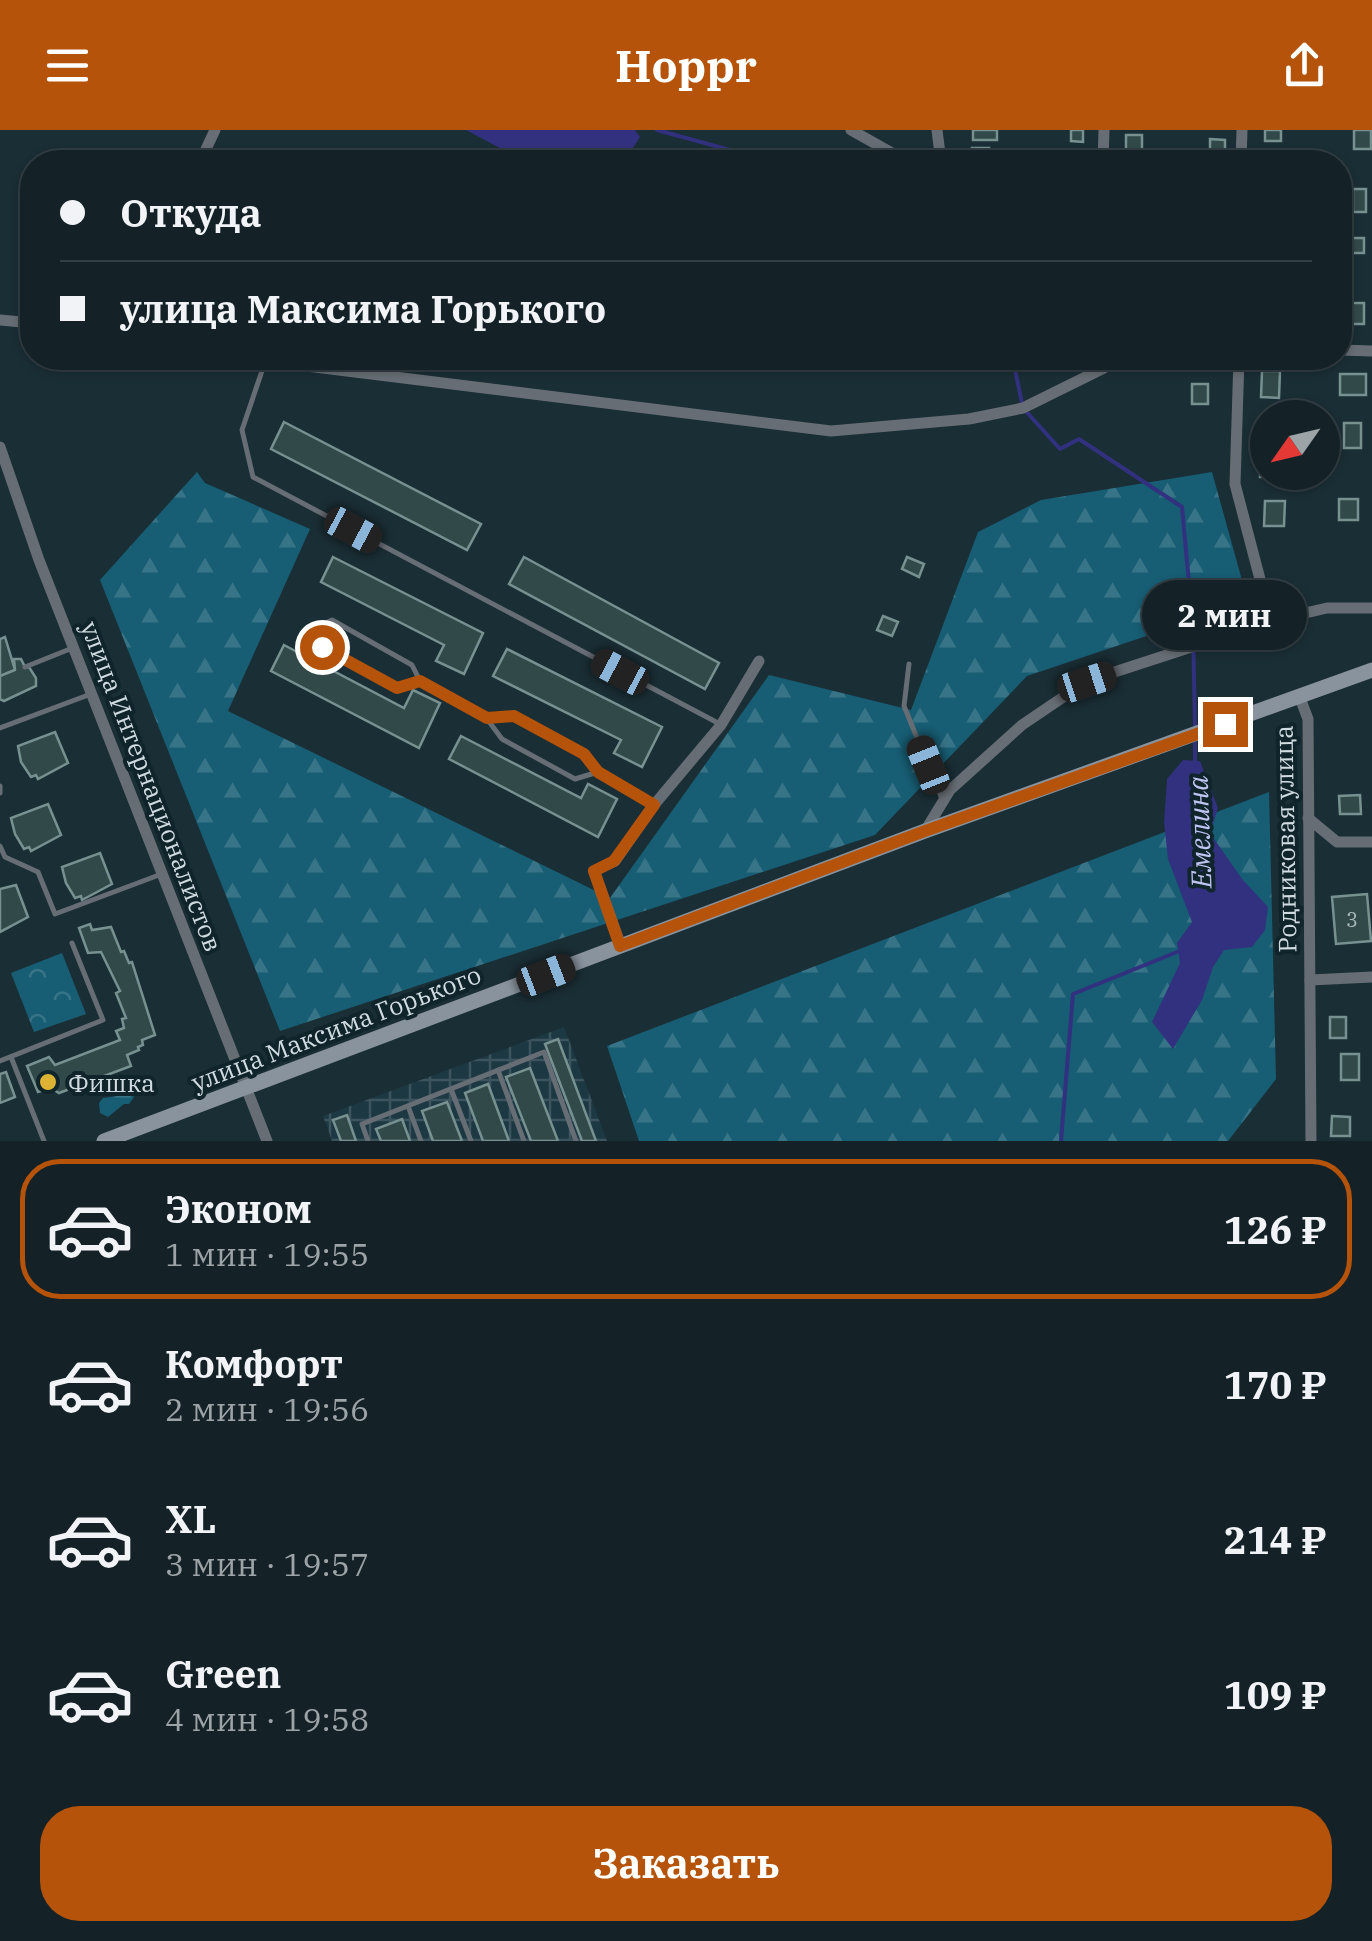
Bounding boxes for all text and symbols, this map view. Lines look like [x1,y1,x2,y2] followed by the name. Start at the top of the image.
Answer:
[615,36,757,94] text: Hoppr
[40,38,95,93] icon: menu
[1277,38,1332,93] icon: share
[120,188,262,237] text: Откуда
[120,284,606,333] text: улица Максима Горького
[1250,400,1340,490] north arrow
[1250,400,1340,490] map controls
[319,503,387,557] car
[1142,579,1308,649] callout: 2 мин
[1178,594,1271,636] text: 2 мин
[74,616,230,956] street label: улица Интернационалистов
[300,625,345,670] route start
[586,645,654,699] car
[1054,658,1120,706] car
[1203,702,1248,747] route end
[1267,725,1303,953] street label: Родниковая улица
[903,732,953,798] car
[1179,775,1219,890] water label: Емелина
[1346,906,1358,933] house number: 3
[513,950,579,1000] car
[186,957,486,1099] street label: улица Максима Горького
[68,1066,155,1099] place label: Фишка
[37,1071,59,1093] marker: Фишка
[45,1184,135,1274] icon: car
[165,1184,312,1233] text: Эконом
[1224,1205,1327,1254] text: 126 ₽
[165,1233,369,1275] text: 1 мин · 19:55
[45,1339,135,1429] icon: car
[165,1339,343,1388] text: Комфорт
[1224,1360,1327,1409] text: 170 ₽
[165,1388,369,1430] text: 2 мин · 19:56
[45,1494,135,1584] icon: car
[165,1494,216,1543] text: XL
[1224,1515,1327,1564] text: 214 ₽
[165,1543,369,1585] text: 3 мин · 19:57
[45,1649,135,1739] icon: car
[165,1649,281,1698] text: Green
[1224,1670,1327,1719] text: 109 ₽
[165,1698,369,1740] text: 4 мин · 19:58
[40,1806,1332,1921] button: Заказать

